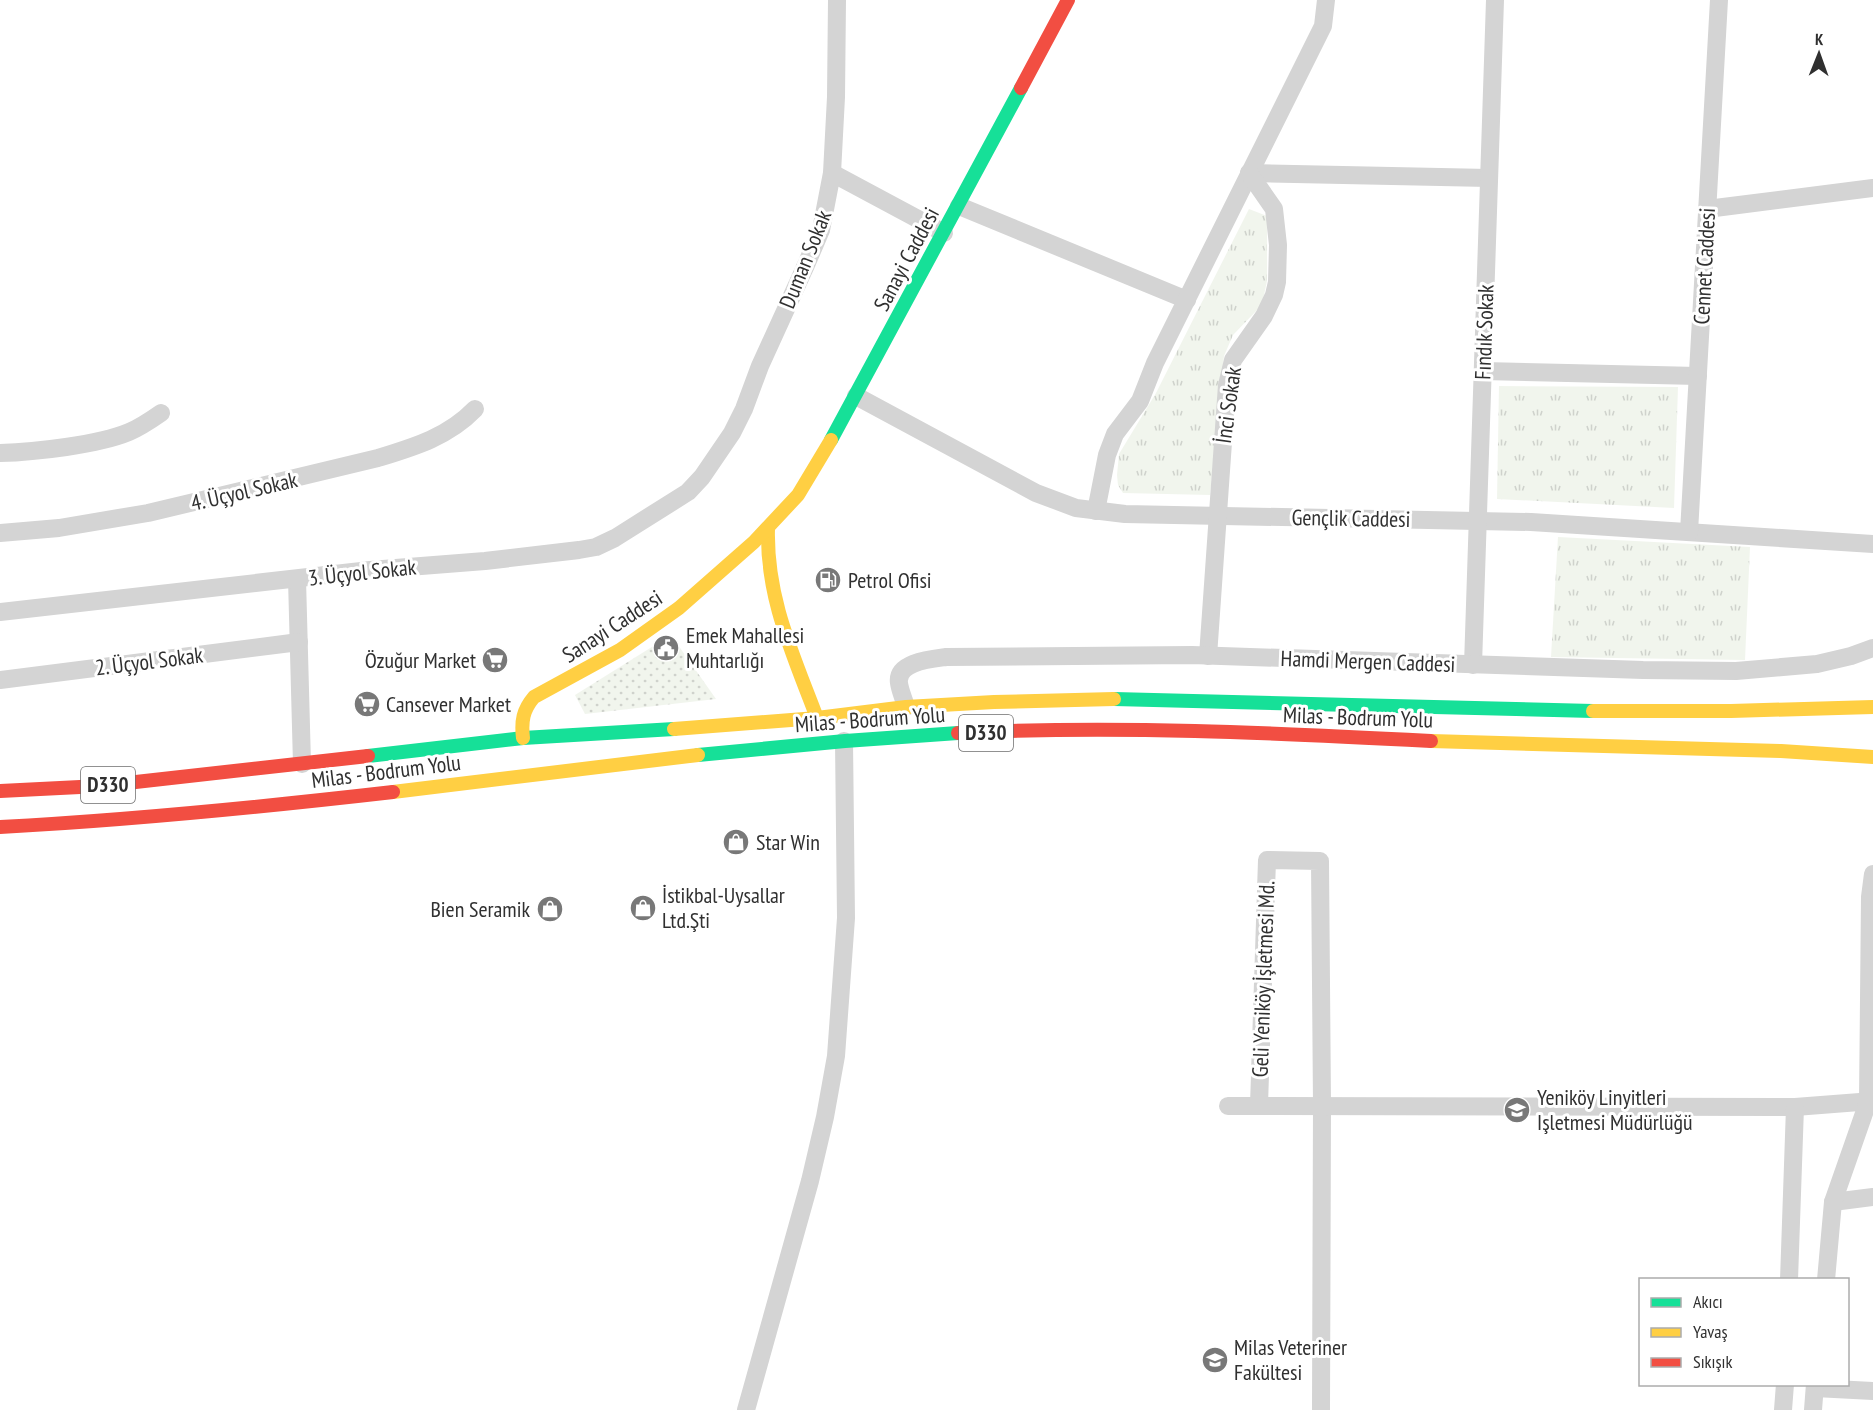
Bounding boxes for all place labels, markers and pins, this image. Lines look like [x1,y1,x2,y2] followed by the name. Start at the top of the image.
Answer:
[813,565,843,595] fuel station icon: Petrol Ofisi
[848,566,932,594] place label: Petrol Ofisi
[686,621,804,674] place label: Emek Mahallesi Muhtarlığı
[651,633,681,663] public building icon: Emek Mahallesi Muhtarlığı
[480,645,510,675] supermarket icon: Özuğur Market
[365,646,476,674] place label: Özuğur Market
[352,689,382,719] supermarket icon: Cansever Market
[386,690,511,718] place label: Cansever Market
[721,827,751,857] shop icon: Star Win
[756,828,820,856] place label: Star Win
[662,881,785,934] place label: İstikbal-Uysallar Ltd.Şti
[628,893,658,923] shop icon: İstikbal-Uysallar Ltd.Şti
[535,894,565,924] shop icon: Bien Seramik
[430,895,530,923] place label: Bien Seramik
[1537,1083,1693,1136] place label: Yeniköy Linyitleri Işletmesi Müdürlüğü
[1502,1095,1532,1125] school or university icon: Yeniköy Linyitleri Işletmesi Müdürlüğü
[1234,1333,1347,1386] place label: Milas Veteriner Fakültesi
[1200,1345,1230,1375] school or university icon: Milas Veteriner Fakültesi

